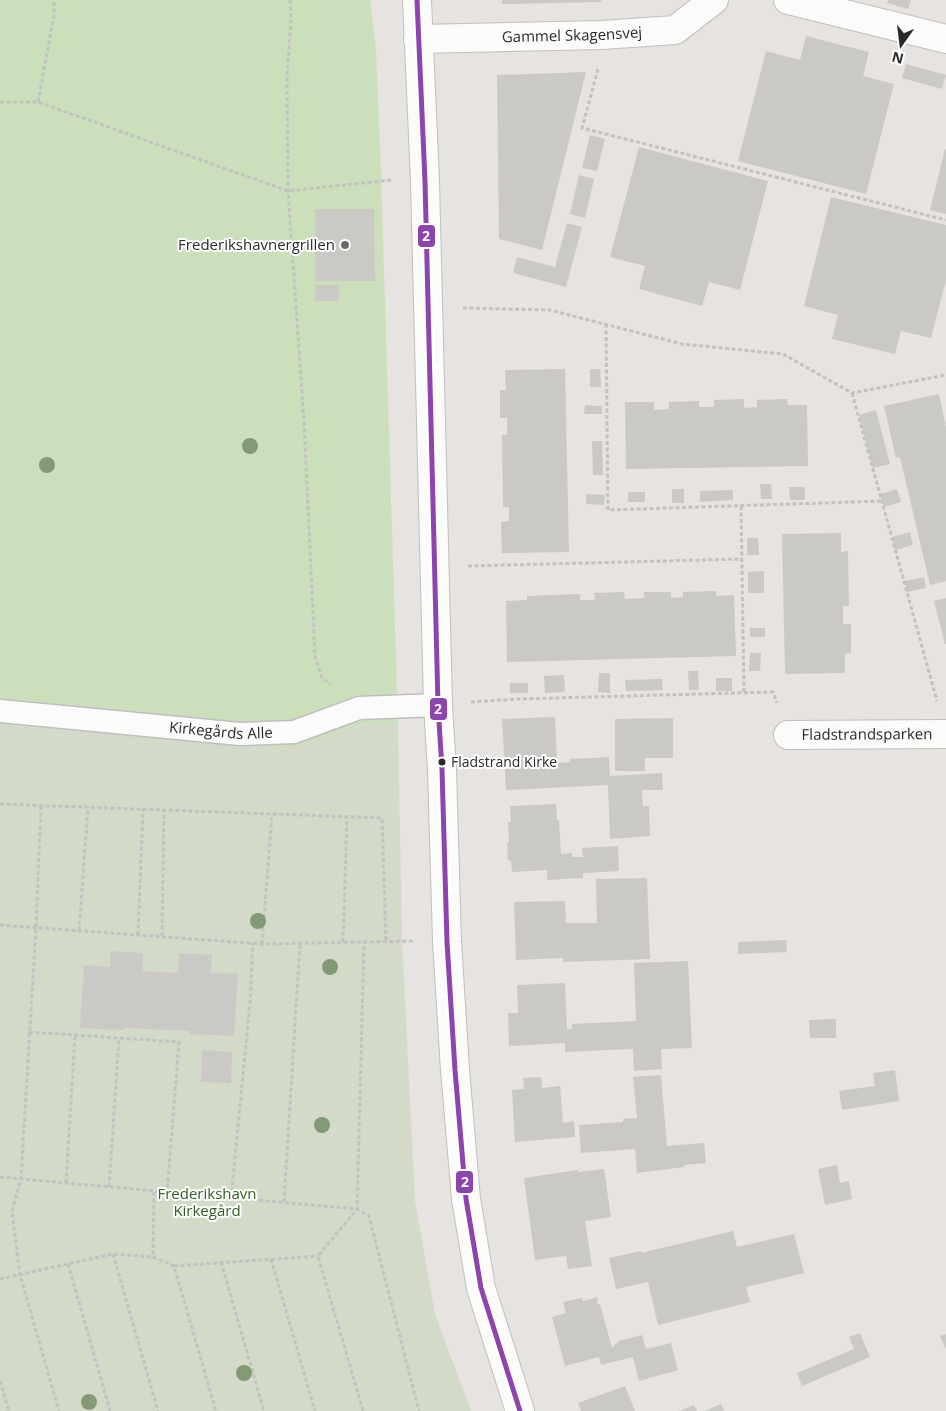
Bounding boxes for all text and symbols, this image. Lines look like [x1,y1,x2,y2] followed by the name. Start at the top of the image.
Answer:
[876,20,926,70] north arrow
[502,21,643,46] street label: Gammel Skagensvej
[890,48,906,69] text: N
[417,224,436,248] line badge: 2
[422,226,430,245] text: 2
[178,234,335,254] place label: Frederikshavnergrillen
[339,239,351,251] marker: Frederikshavnergrillen
[429,697,448,721] line badge: 2
[434,699,442,718] text: 2
[168,716,273,743] street label: Kirkegårds Alle
[802,723,932,744] street label: Fladstrandsparken
[451,752,557,771] place label: Fladstrand Kirke
[437,757,447,767] marker: Fladstrand Kirke
[455,1170,474,1194] line badge: 2
[461,1172,469,1191] text: 2
[157,1183,257,1220] park label: Frederikshavn Kirkegård

